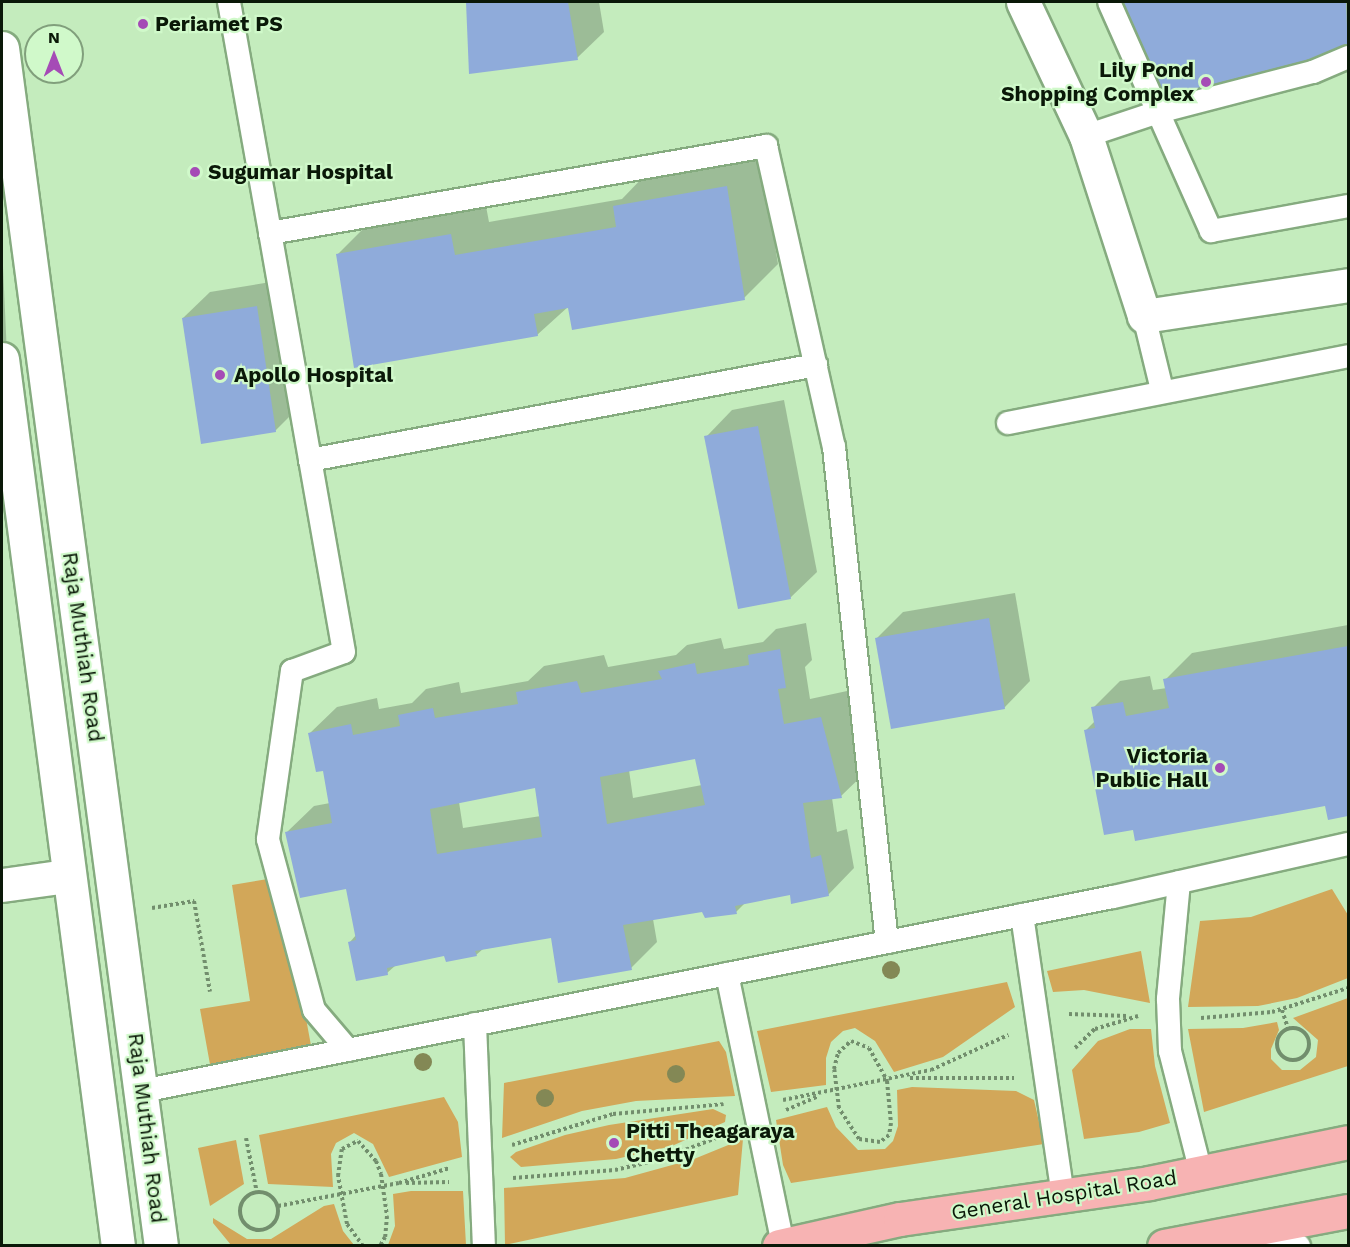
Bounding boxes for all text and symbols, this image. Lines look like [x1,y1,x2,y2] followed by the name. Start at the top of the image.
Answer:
[155,11,283,37] place label: Periamet PS
[136,17,150,31] marker: Periamet PS
[24,24,84,84] north arrow
[48,28,60,47] text: N
[1001,57,1194,107] place label: Lily Pond Shopping Complex
[1199,75,1213,89] marker: Lily Pond Shopping Complex
[208,159,393,185] place label: Sugumar Hospital
[186,163,204,181] marker: Sugumar Hospital
[234,362,393,388] place label: Apollo Hospital
[211,366,229,384] marker: Apollo Hospital
[57,550,109,744] street label: Raja Muthiah Road
[1095,743,1208,793] place label: Victoria Public Hall
[1213,761,1227,775] marker: Victoria Public Hall
[123,1031,171,1225] street label: Raja Muthiah Road
[626,1118,795,1168] place label: Pitti Theagaraya Chetty
[607,1136,621,1150] marker: Pitti Theagaraya Chetty
[949,1165,1179,1225] street label: General Hospital Road

